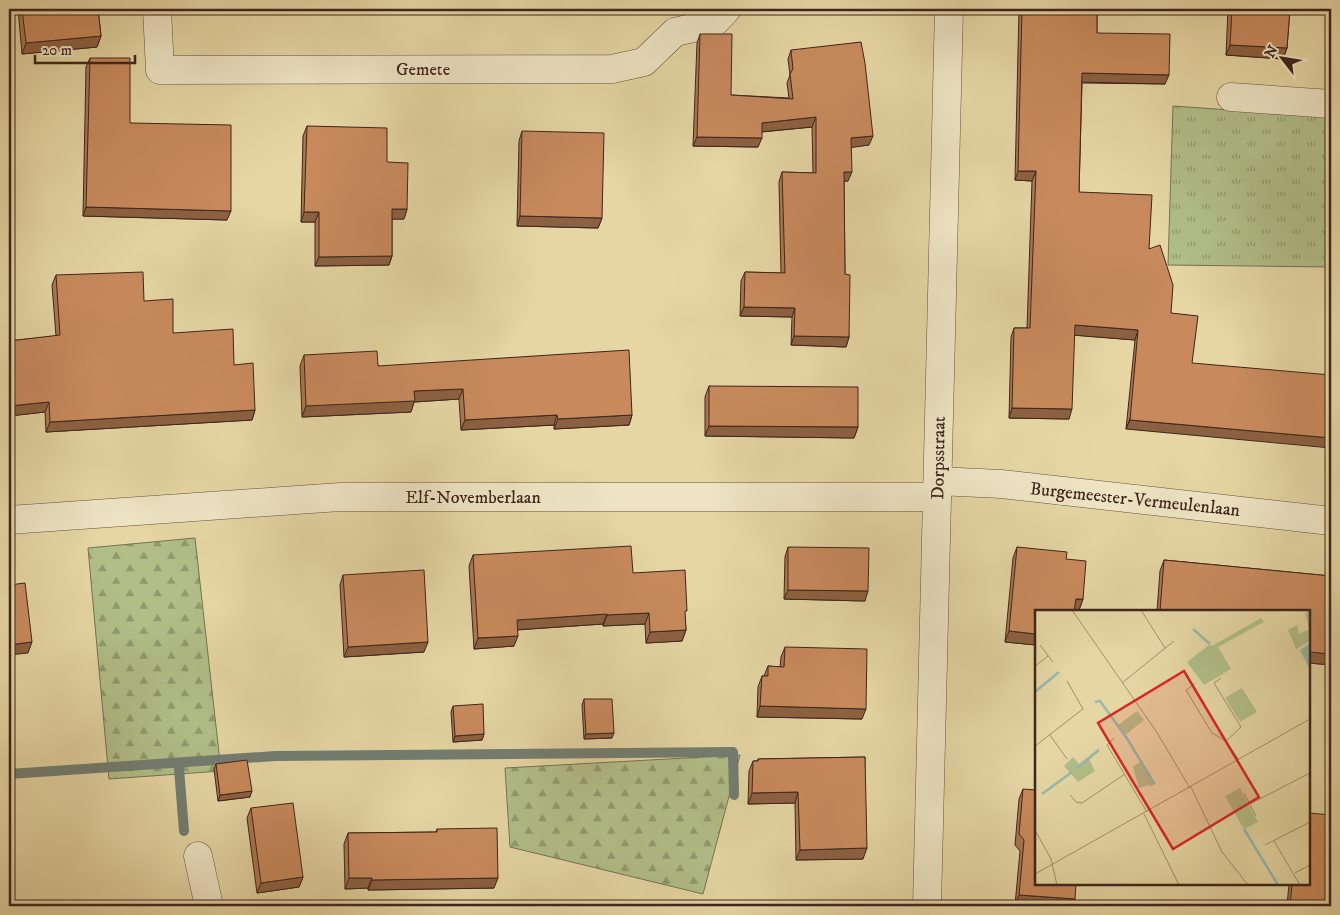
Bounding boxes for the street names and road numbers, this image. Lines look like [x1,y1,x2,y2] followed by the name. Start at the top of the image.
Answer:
[396,59,450,81] street label: Gemete
[927,416,951,500] street label: Dorpsstraat
[1029,478,1242,522] street label: Burgemeester-Vermeulenlaan
[405,487,541,509] street label: Elf-Novemberlaan

